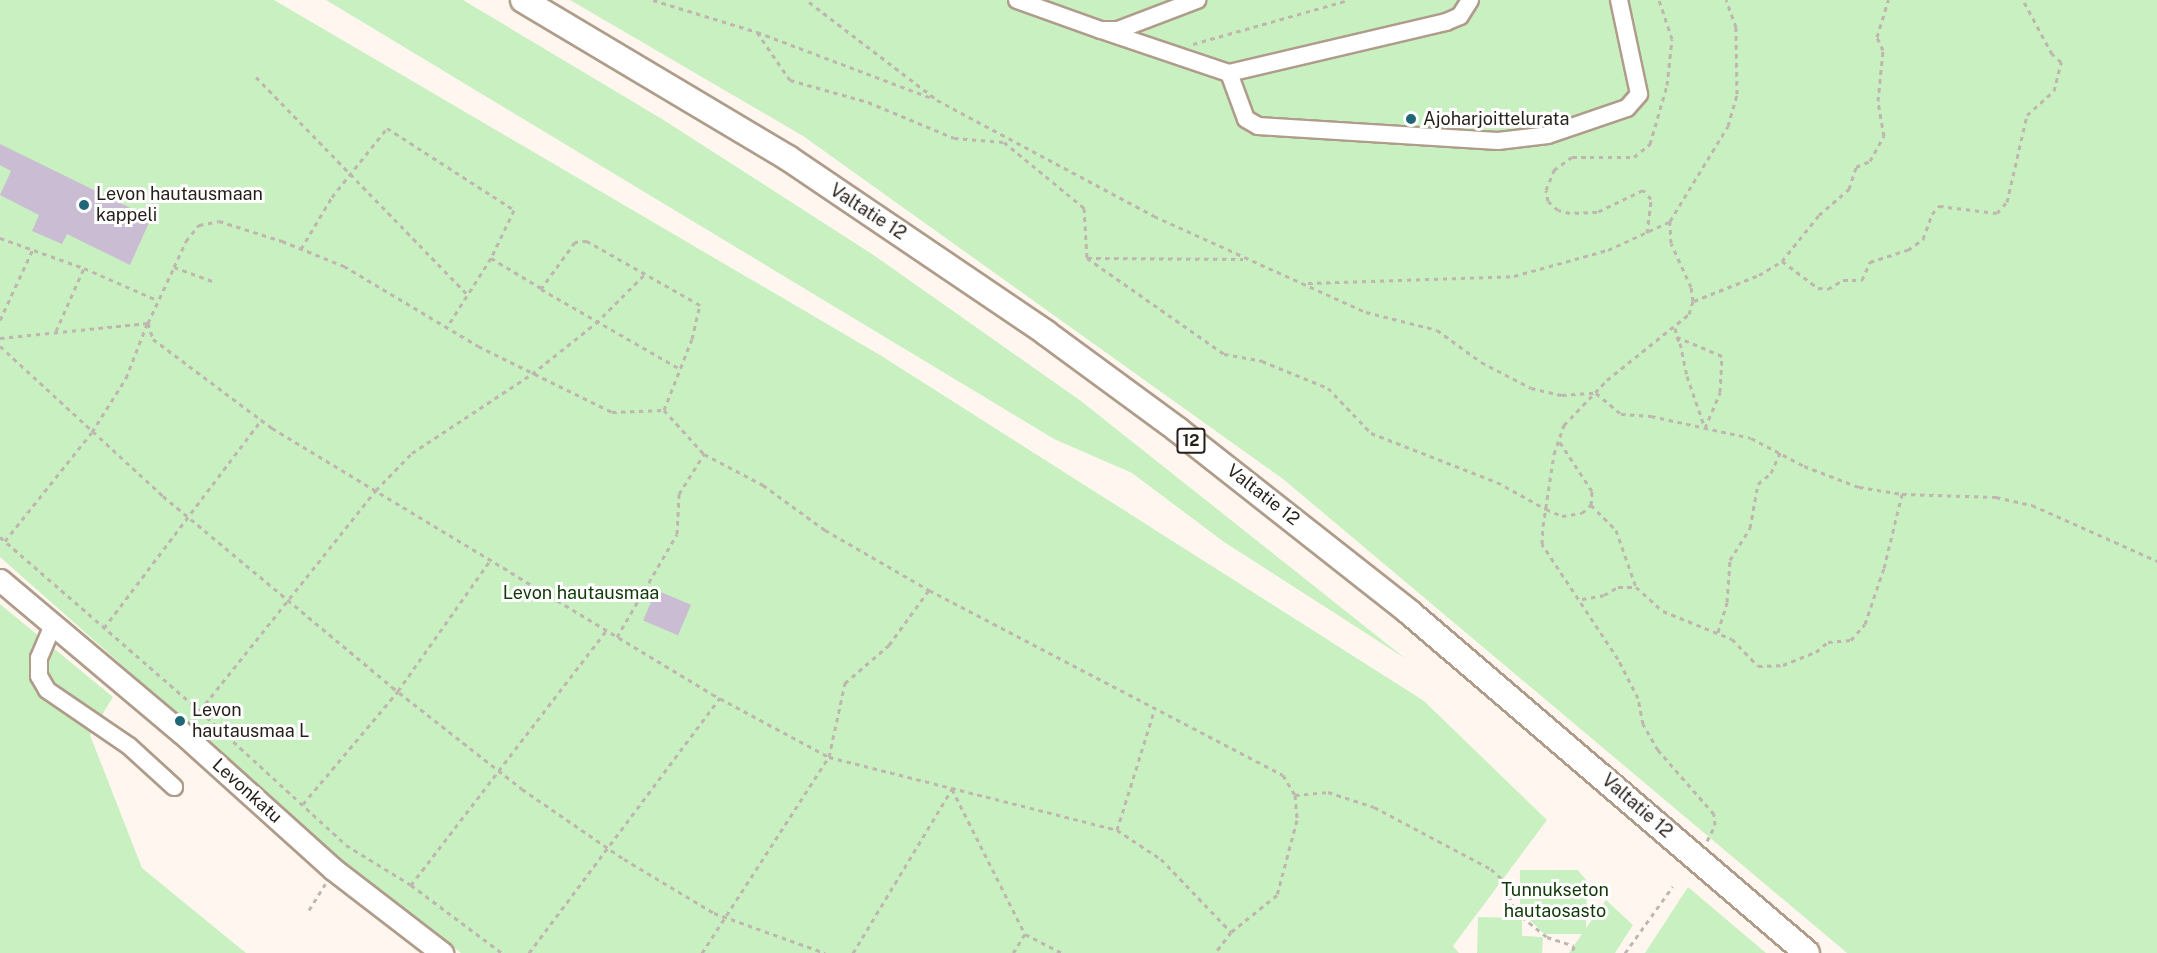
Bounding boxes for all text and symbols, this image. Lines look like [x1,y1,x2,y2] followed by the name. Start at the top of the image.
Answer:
[1423,108,1569,130] place label: Ajoharjoittelurata
[1404,112,1418,126] marker: Ajoharjoittelurata
[826,179,910,245] street label: Valtatie 12
[96,184,263,226] place label: Levon hautausmaan kappeli
[77,198,91,212] marker: Levon hautausmaan kappeli
[1176,428,1206,454] road number: 12
[1222,460,1304,530] street label: Valtatie 12
[503,582,659,604] park label: Levon hautausmaa
[192,700,309,742] place label: Levon hautausmaa L
[173,714,187,728] marker: Levon hautausmaa L
[208,754,286,828] street label: Levonkatu
[1597,769,1677,843] street label: Valtatie 12
[1501,880,1609,922] park label: Tunnukseton hautaosasto

